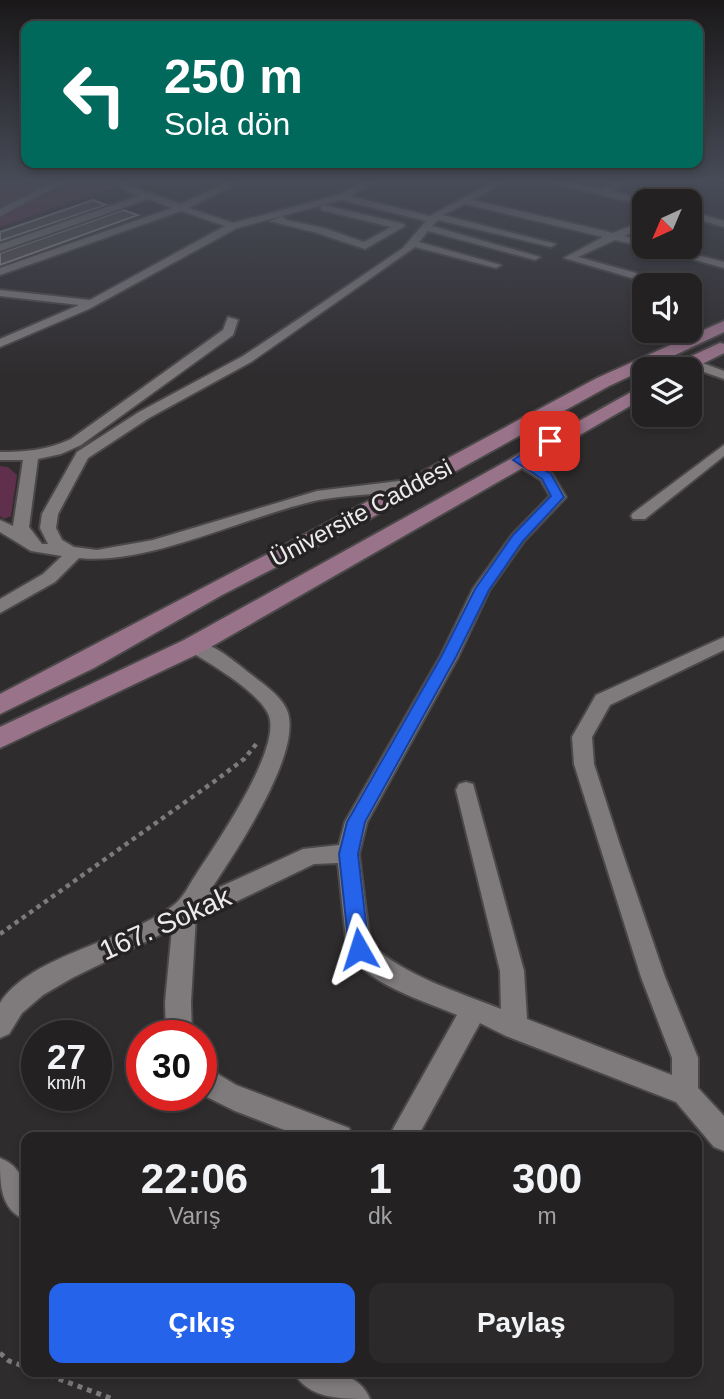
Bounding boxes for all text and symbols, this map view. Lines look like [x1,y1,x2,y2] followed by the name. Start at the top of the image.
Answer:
[49,49,140,140] icon: left
[164,49,303,103] text: 250 m
[164,106,290,142] text: Sola dön
[632,189,702,259] north arrow
[632,189,702,427] map controls
[632,273,702,343] button: sound
[632,357,702,427] button: layers
[520,411,580,471] pin
[531,422,569,460] icon: arrive
[266,453,456,572] street label: Üniversite Caddesi
[95,880,236,966] street label: 167. Sokak
[322,912,396,986] position arrow
[126,1020,217,1111] speed limit sign: 30
[47,1037,86,1076] text: 27
[47,1073,86,1093] text: km/h
[141,1155,248,1202] text: 22:06
[368,1155,392,1202] text: 1
[512,1155,582,1202] text: 300
[169,1203,221,1229] text: Varış
[368,1203,392,1229] text: dk
[538,1203,557,1229] text: m
[49,1283,355,1363] button: Çıkış
[369,1283,674,1363] button: Paylaş

